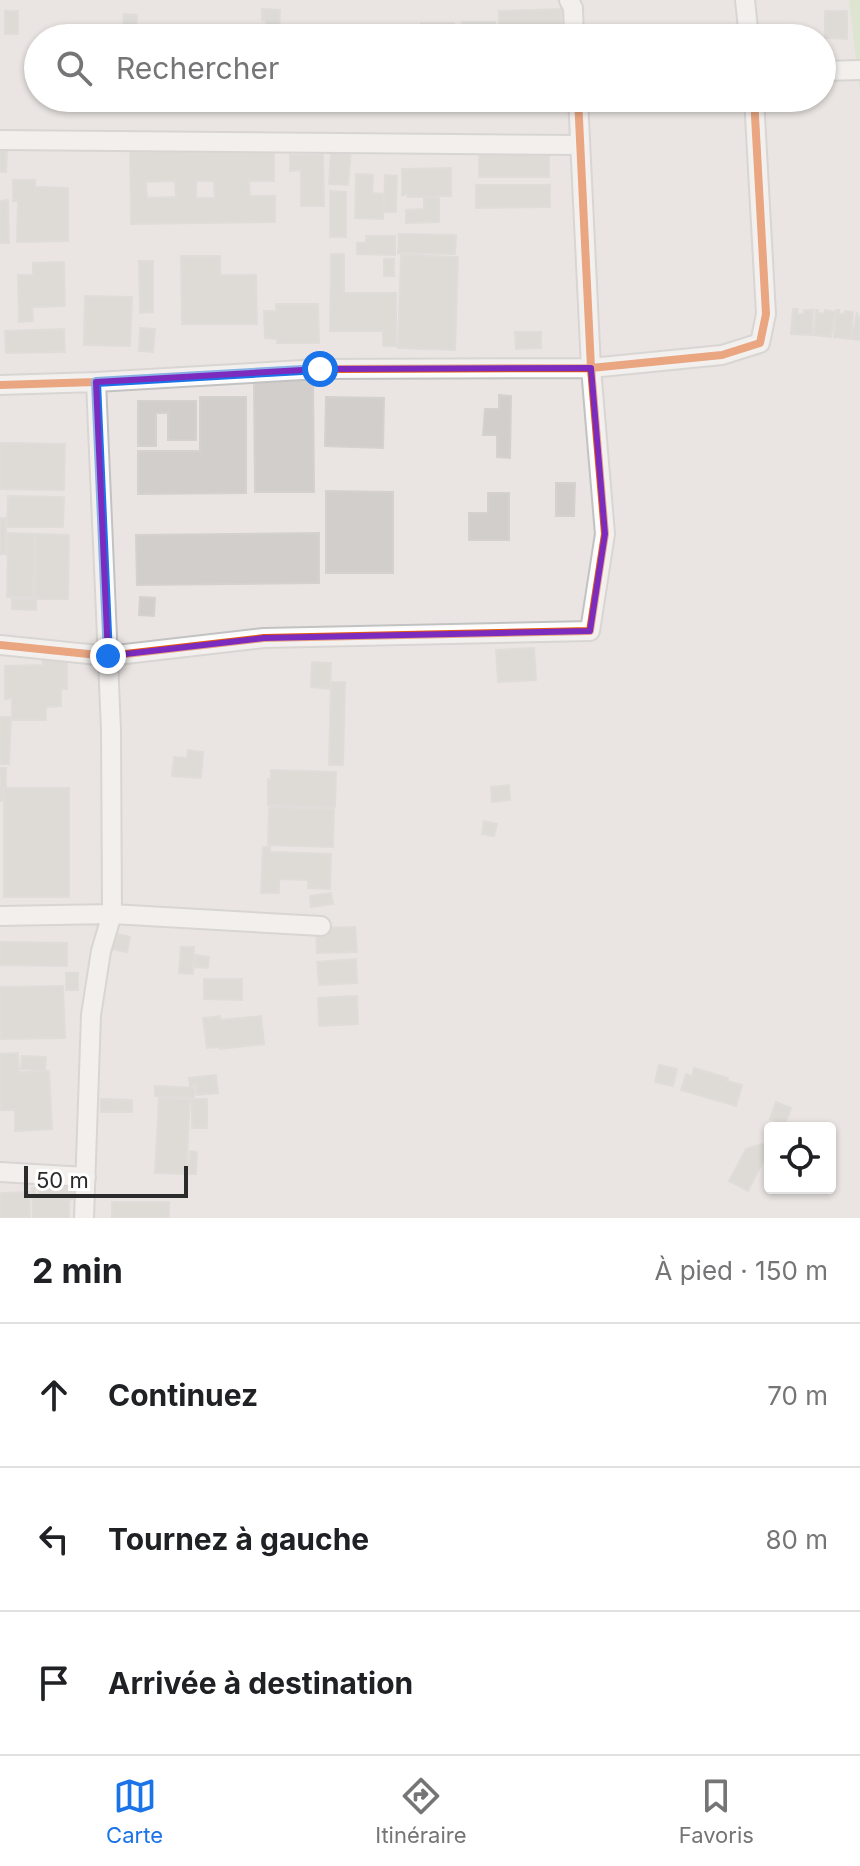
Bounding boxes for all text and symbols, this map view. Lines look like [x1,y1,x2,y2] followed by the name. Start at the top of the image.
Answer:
[24,24,836,112] search box
[52,46,96,90] icon: search
[116,50,279,86] text: Rechercher
[302,351,338,387] route start
[90,638,126,674] route end
[764,1122,836,1194] map controls
[764,1122,836,1194] button: locate
[24,1162,188,1198] scale bar
[36,1167,89,1193] text: 50 m
[32,1250,123,1291] text: 2 min
[654,1255,828,1286] text: À pied · 150 m
[32,1373,76,1417] icon: ahead
[108,1377,258,1413] text: Continuez
[767,1380,828,1411] text: 70 m
[32,1517,76,1561] icon: left
[108,1521,369,1557] text: Tournez à gauche
[765,1524,828,1555] text: 80 m
[32,1661,76,1705] icon: arrive
[108,1665,413,1701] text: Arrivée à destination
[106,1774,163,1848] tab: Carte
[375,1774,466,1848] tab: Itinéraire
[679,1774,754,1848] tab: Favoris

